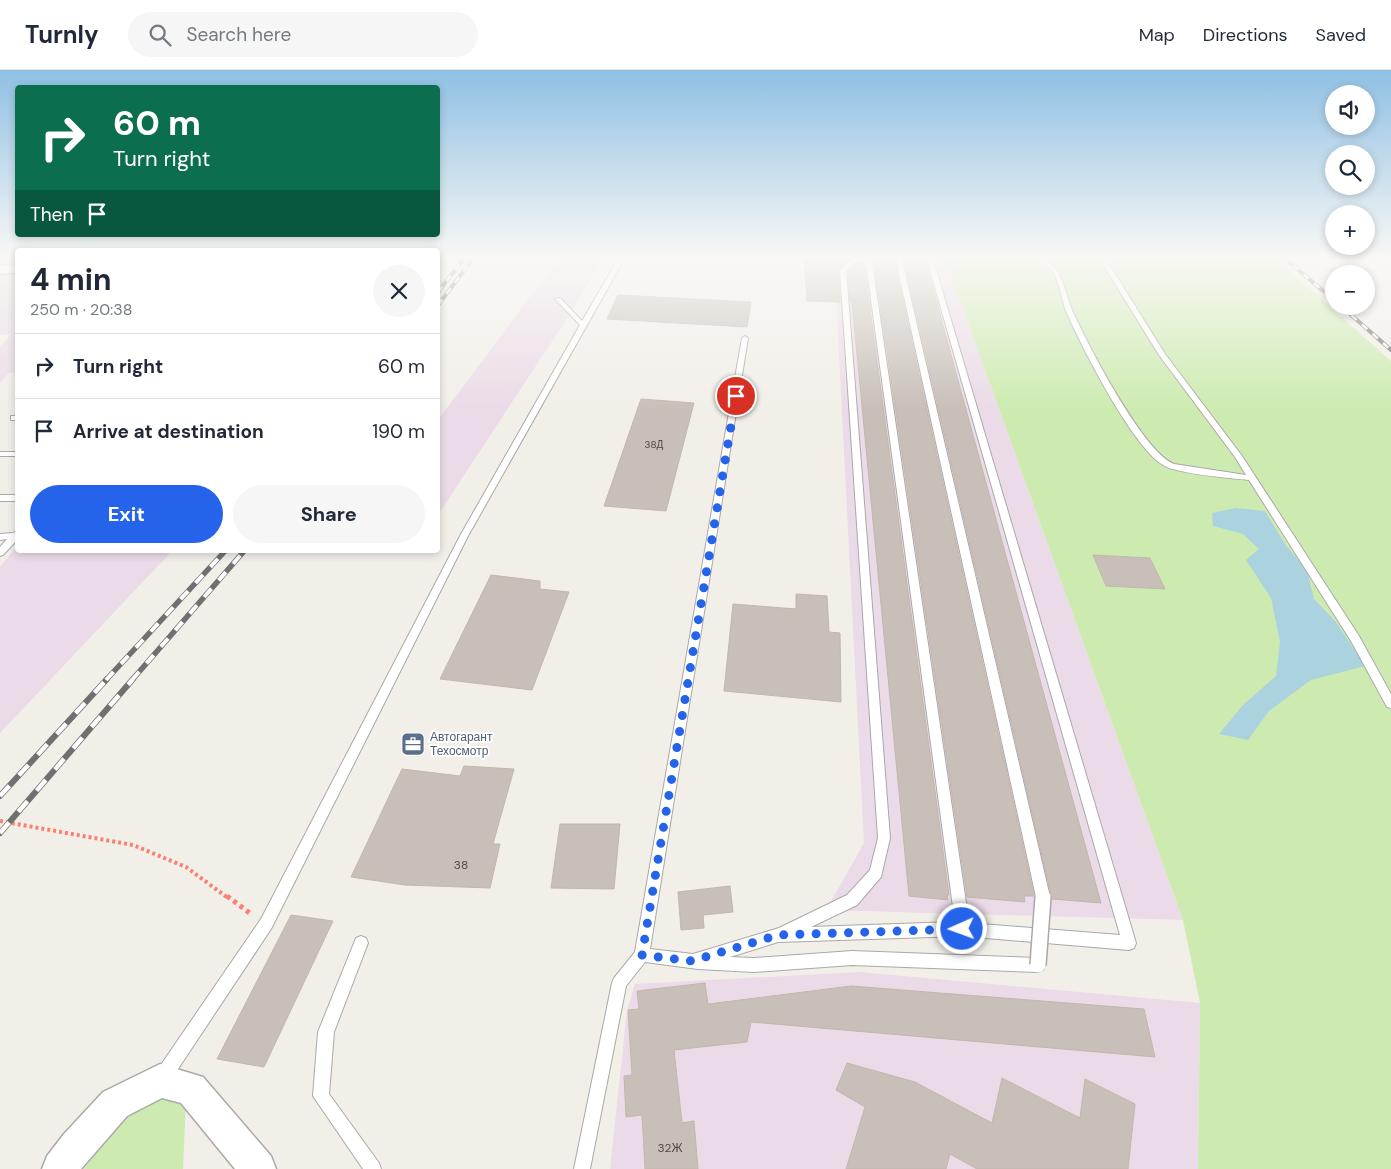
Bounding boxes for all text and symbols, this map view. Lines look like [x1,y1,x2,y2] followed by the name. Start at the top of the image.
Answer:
[128,12,478,57] search box
[25,19,98,50] text: Turnly
[146,21,174,49] icon: search
[186,22,291,47] text: Search here
[1139,23,1175,47] text: Map
[1203,23,1288,47] text: Directions
[1316,23,1366,47] text: Saved
[1325,85,1375,315] map controls
[1325,85,1375,135] button: sound
[113,100,201,146] text: 60 m
[30,105,95,170] icon: right
[113,144,210,173] text: Turn right
[1325,145,1375,195] button: search
[83,200,111,228] icon: arrive
[30,202,73,227] text: Then
[1325,205,1375,255] button: +
[30,260,112,299] text: 4 min
[373,265,425,317] button: close
[1325,265,1375,315] button: −
[30,299,133,320] text: 250 m · 20:38
[30,352,58,380] icon: right
[73,354,163,379] text: Turn right
[378,354,425,379] text: 60 m
[715,375,757,417] pin
[722,382,750,410] icon: arrive
[30,417,58,445] icon: arrive
[73,419,264,444] text: Arrive at destination
[372,419,425,444] text: 190 m
[645,438,664,451] house number: 38Д
[30,485,223,543] button: Exit
[233,485,425,543] button: Share
[430,729,493,759] place label: Автогарант Техосмотр
[400,731,426,757] office icon: Автогарант Техосмотр
[454,857,468,873] house number: 38
[935,902,987,954] position arrow
[657,1140,683,1156] house number: 32Ж

